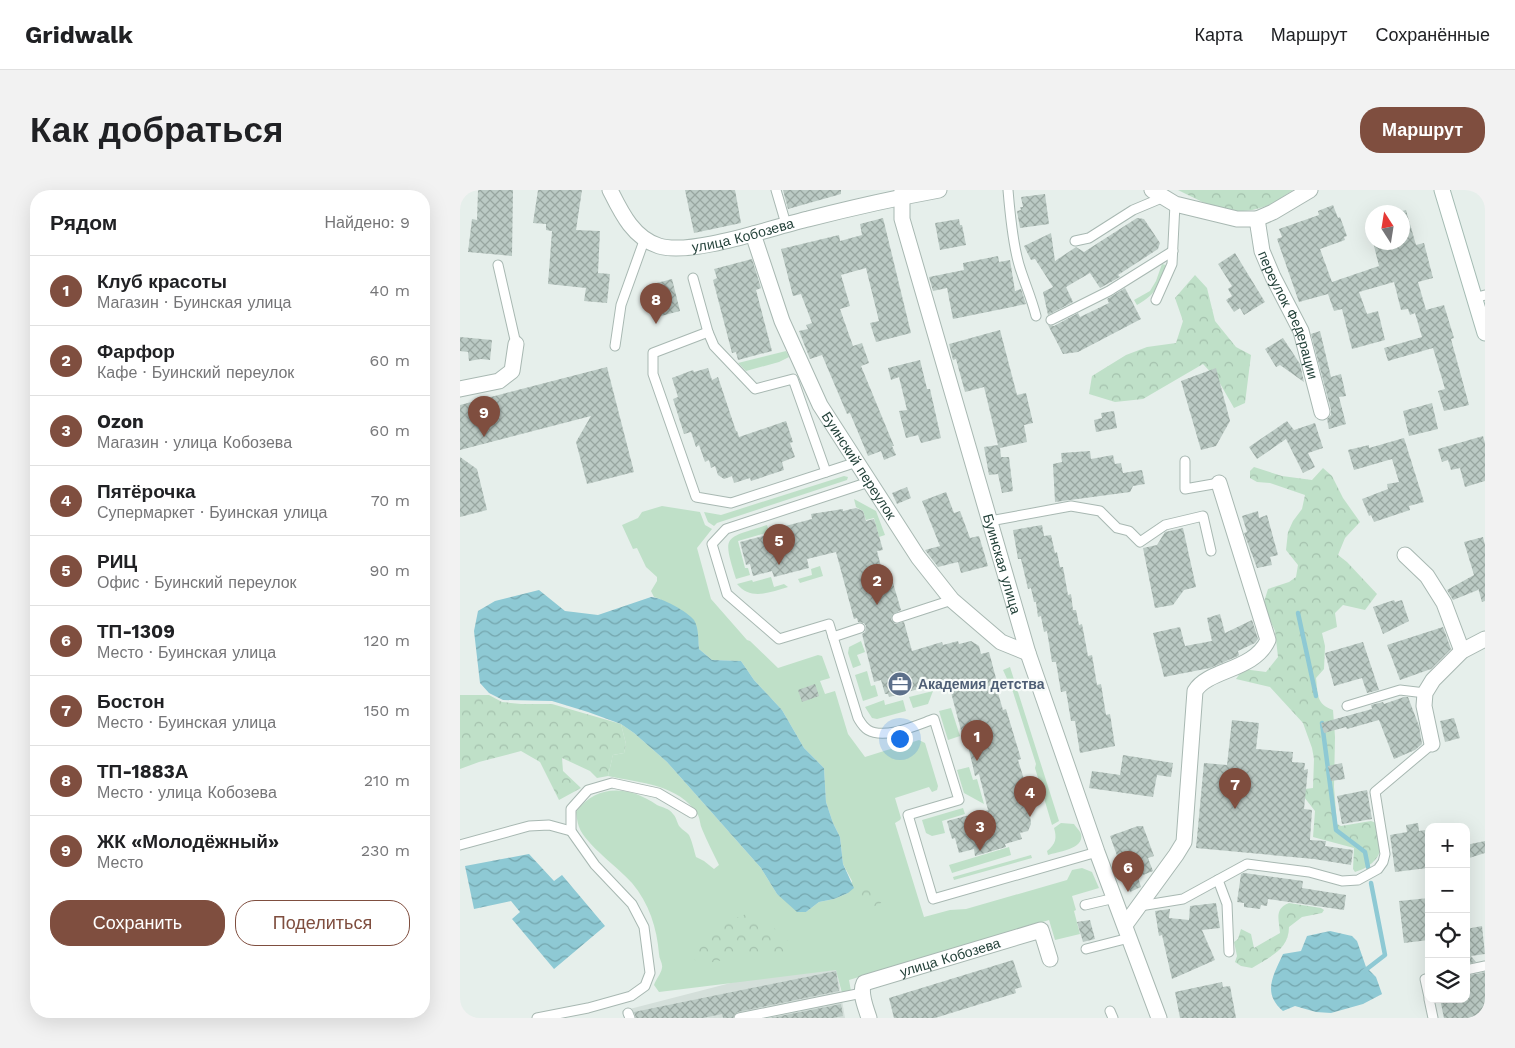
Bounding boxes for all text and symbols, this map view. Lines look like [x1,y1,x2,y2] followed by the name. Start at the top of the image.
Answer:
[25,21,133,49] text: Gridwalk
[1195,24,1243,45] text: Карта
[1271,24,1347,45] text: Маршрут
[1375,24,1490,45] text: Сохранённые
[1360,107,1485,153] button: Маршрут
[30,109,283,151] text: Как добраться
[1365,205,1410,250] north arrow
[50,210,117,235] text: Рядом
[325,213,410,232] text: Найдено: 9
[691,215,796,255] street label: улица Кобозева
[1255,248,1321,381] street label: переулок Федерации
[97,270,227,293] text: Клуб красоты
[63,281,69,300] text: 1
[370,281,410,300] text: 40 m
[640,283,672,324] pin: 8
[97,293,292,312] text: Магазин · Буинская улица
[97,340,175,363] text: Фарфор
[61,351,71,370] text: 2
[370,351,410,370] text: 60 m
[97,363,294,382] text: Кафе · Буинский переулок
[468,396,500,437] pin: 9
[819,409,900,523] street label: Буинский переулок
[97,410,144,433] text: Ozon
[61,421,71,440] text: 3
[370,421,410,440] text: 60 m
[97,433,292,452] text: Магазин · улица Кобозева
[97,480,195,503] text: Пятёрочка
[61,491,71,510] text: 4
[371,491,410,510] text: 70 m
[97,503,328,522] text: Супермаркет · Буинская улица
[980,512,1024,616] street label: Буинская улица
[763,524,795,565] pin: 5
[97,550,137,573] text: РИЦ
[61,561,71,580] text: 5
[369,561,410,580] text: 90 m
[861,564,893,605] pin: 2
[97,573,297,592] text: Офис · Буинский переулок
[97,620,175,643] text: ТП-1309
[61,631,71,650] text: 6
[364,631,410,650] text: 120 m
[97,643,276,662] text: Место · Буинская улица
[887,671,913,697] office icon: Академия детства
[918,676,1045,692] place label: Академия детства
[97,690,165,713] text: Бостон
[61,701,71,720] text: 7
[364,701,410,720] text: 150 m
[97,713,276,732] text: Место · Буинская улица
[961,720,993,761] pin: 1
[887,726,913,752] your location
[97,760,188,783] text: ТП-1883А
[1219,768,1251,809] pin: 7
[61,771,71,790] text: 8
[364,771,410,790] text: 210 m
[1014,776,1046,817] pin: 4
[97,783,277,802] text: Место · улица Кобозева
[964,810,996,851] pin: 3
[1425,823,1470,1003] map controls
[1425,823,1470,868] button: +
[97,830,279,853] text: ЖК «Молодёжный»
[61,841,71,860] text: 9
[361,841,410,860] text: 230 m
[1112,851,1144,892] pin: 6
[97,853,143,872] text: Место
[1425,868,1470,913] button: −
[50,900,225,946] button: Сохранить
[235,900,410,946] button: Поделиться
[1425,913,1470,958] button: locate
[898,935,1002,980] street label: улица Кобозева
[1425,958,1470,1003] button: layers

